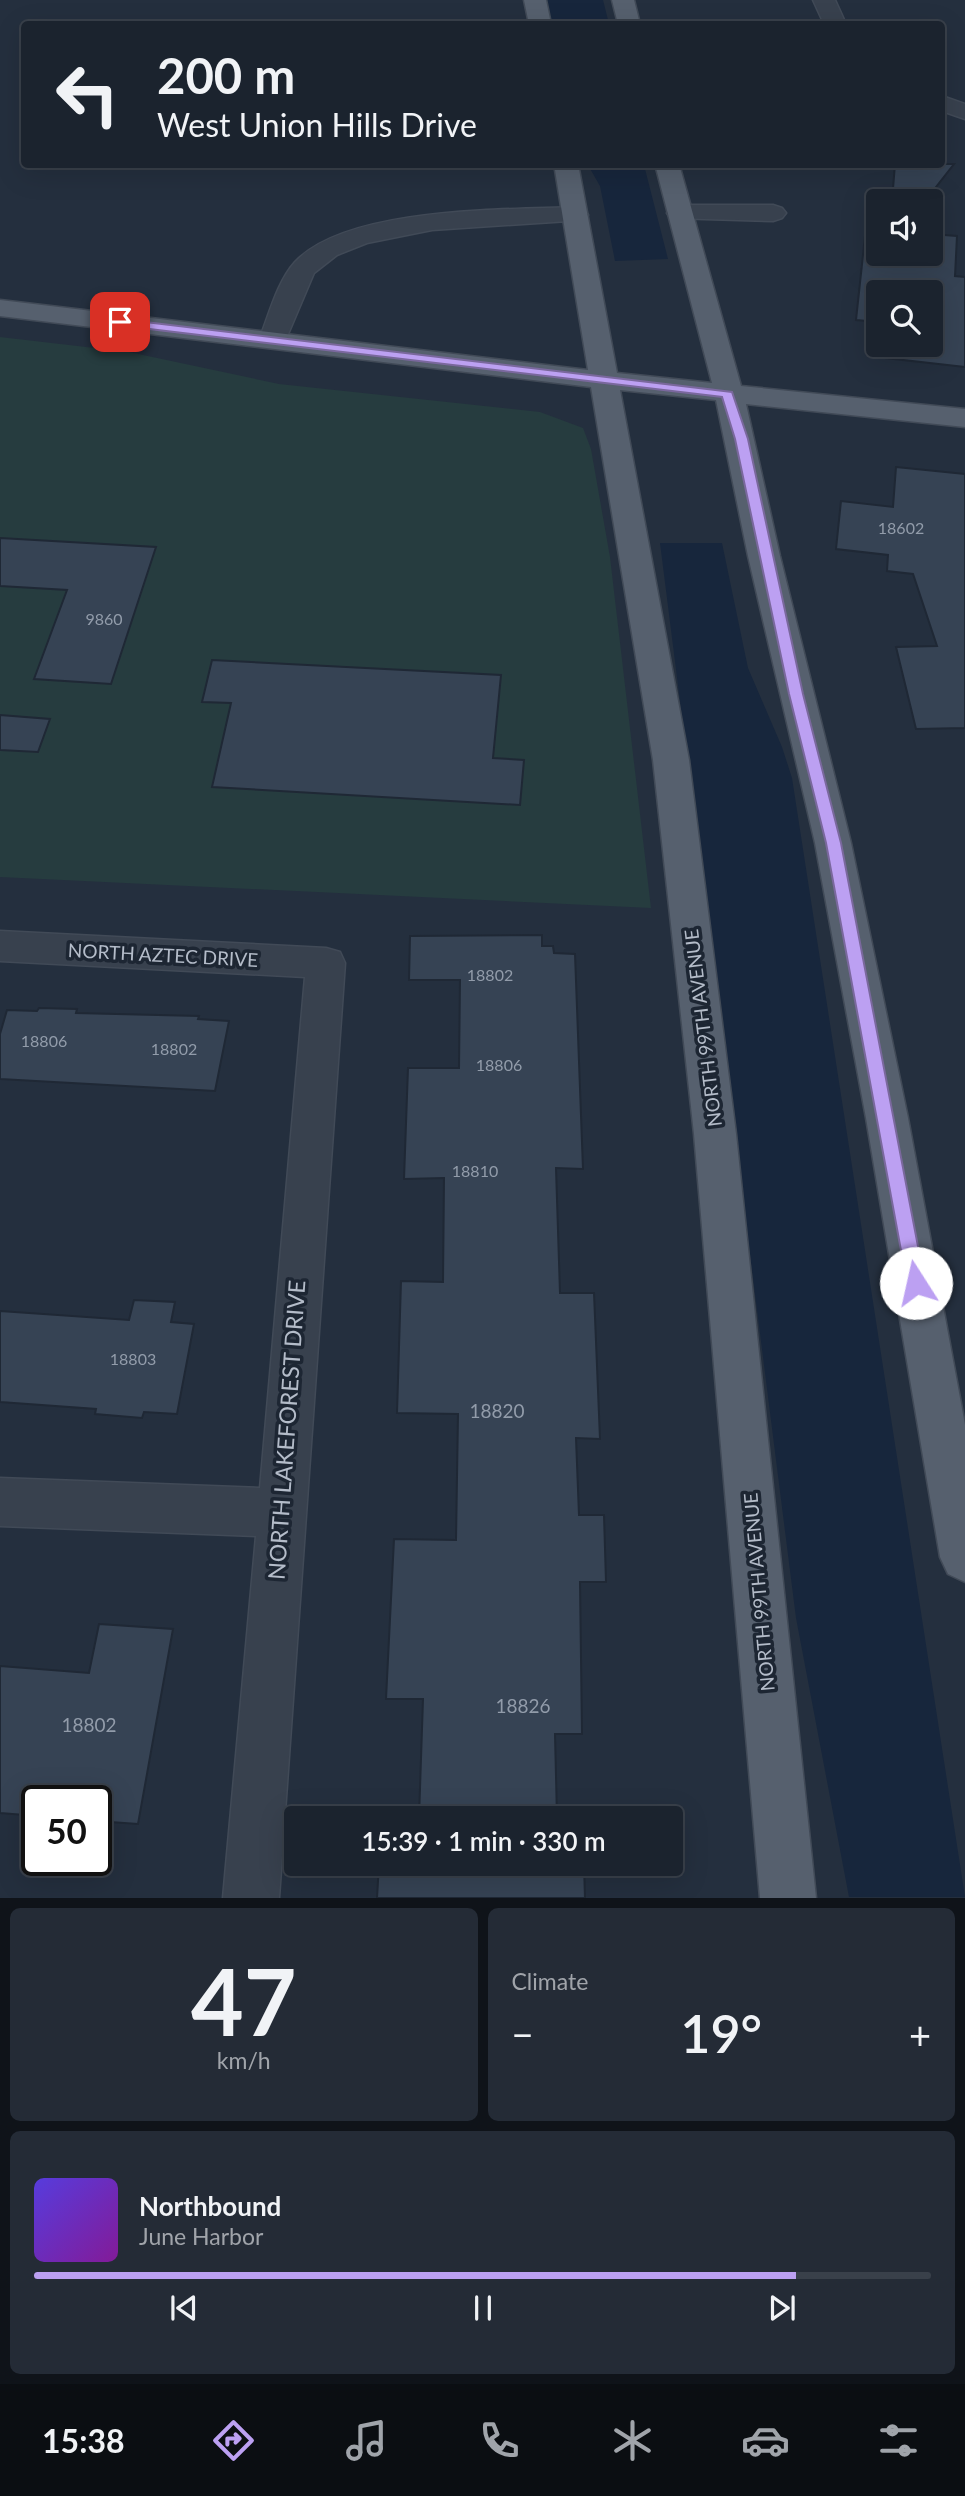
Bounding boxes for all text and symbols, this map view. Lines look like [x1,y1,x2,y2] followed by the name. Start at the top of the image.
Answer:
[157,46,295,104] text: 200 m
[42,49,133,140] icon: left
[157,105,477,144] text: West Union Hills Drive
[866,189,943,357] map controls
[866,189,943,266] button: sound
[866,280,943,357] button: search
[90,292,150,352] pin
[101,303,139,341] icon: arrive
[878,518,924,537] house number: 18602
[85,609,123,628] house number: 9860
[679,928,726,1128] street label: NORTH 99TH AVENUE
[67,938,259,971] street label: NORTH AZTEC DRIVE
[467,965,513,984] house number: 18802
[21,1031,67,1050] house number: 18806
[151,1039,197,1058] house number: 18802
[476,1055,522,1074] house number: 18806
[452,1161,498,1180] house number: 18810
[879,1246,953,1320] position arrow
[262,1279,310,1581] street label: NORTH LAKEFOREST DRIVE
[110,1349,156,1368] house number: 18803
[469,1399,525,1422] house number: 18820
[738,1492,779,1692] street label: NORTH 99TH AVENUE
[495,1694,551,1717] house number: 18826
[61,1713,117,1736] house number: 18802
[21,1785,112,1876] speed limit sign: 50
[361,1825,606,1857] text: 15:39 · 1 min · 330 m
[191,1946,297,2055] text: 47
[512,1967,588,1995] text: Climate
[680,2002,762,2064] text: 19°
[512,2011,534,2057] text: −
[909,2011,931,2057] text: +
[217,2046,271,2074] text: km/h
[139,2190,281,2222] text: Northbound
[139,2222,263,2250] text: June Harbor
[165,2289,203,2327] icon: previous
[464,2289,502,2327] icon: pause
[763,2289,801,2327] icon: next
[209,2416,258,2465] icon: directions
[342,2416,391,2465] icon: music
[475,2416,524,2465] icon: phone
[608,2416,657,2465] icon: climate
[741,2416,790,2465] icon: car
[874,2416,923,2465] icon: filters
[42,2421,125,2460] text: 15:38

